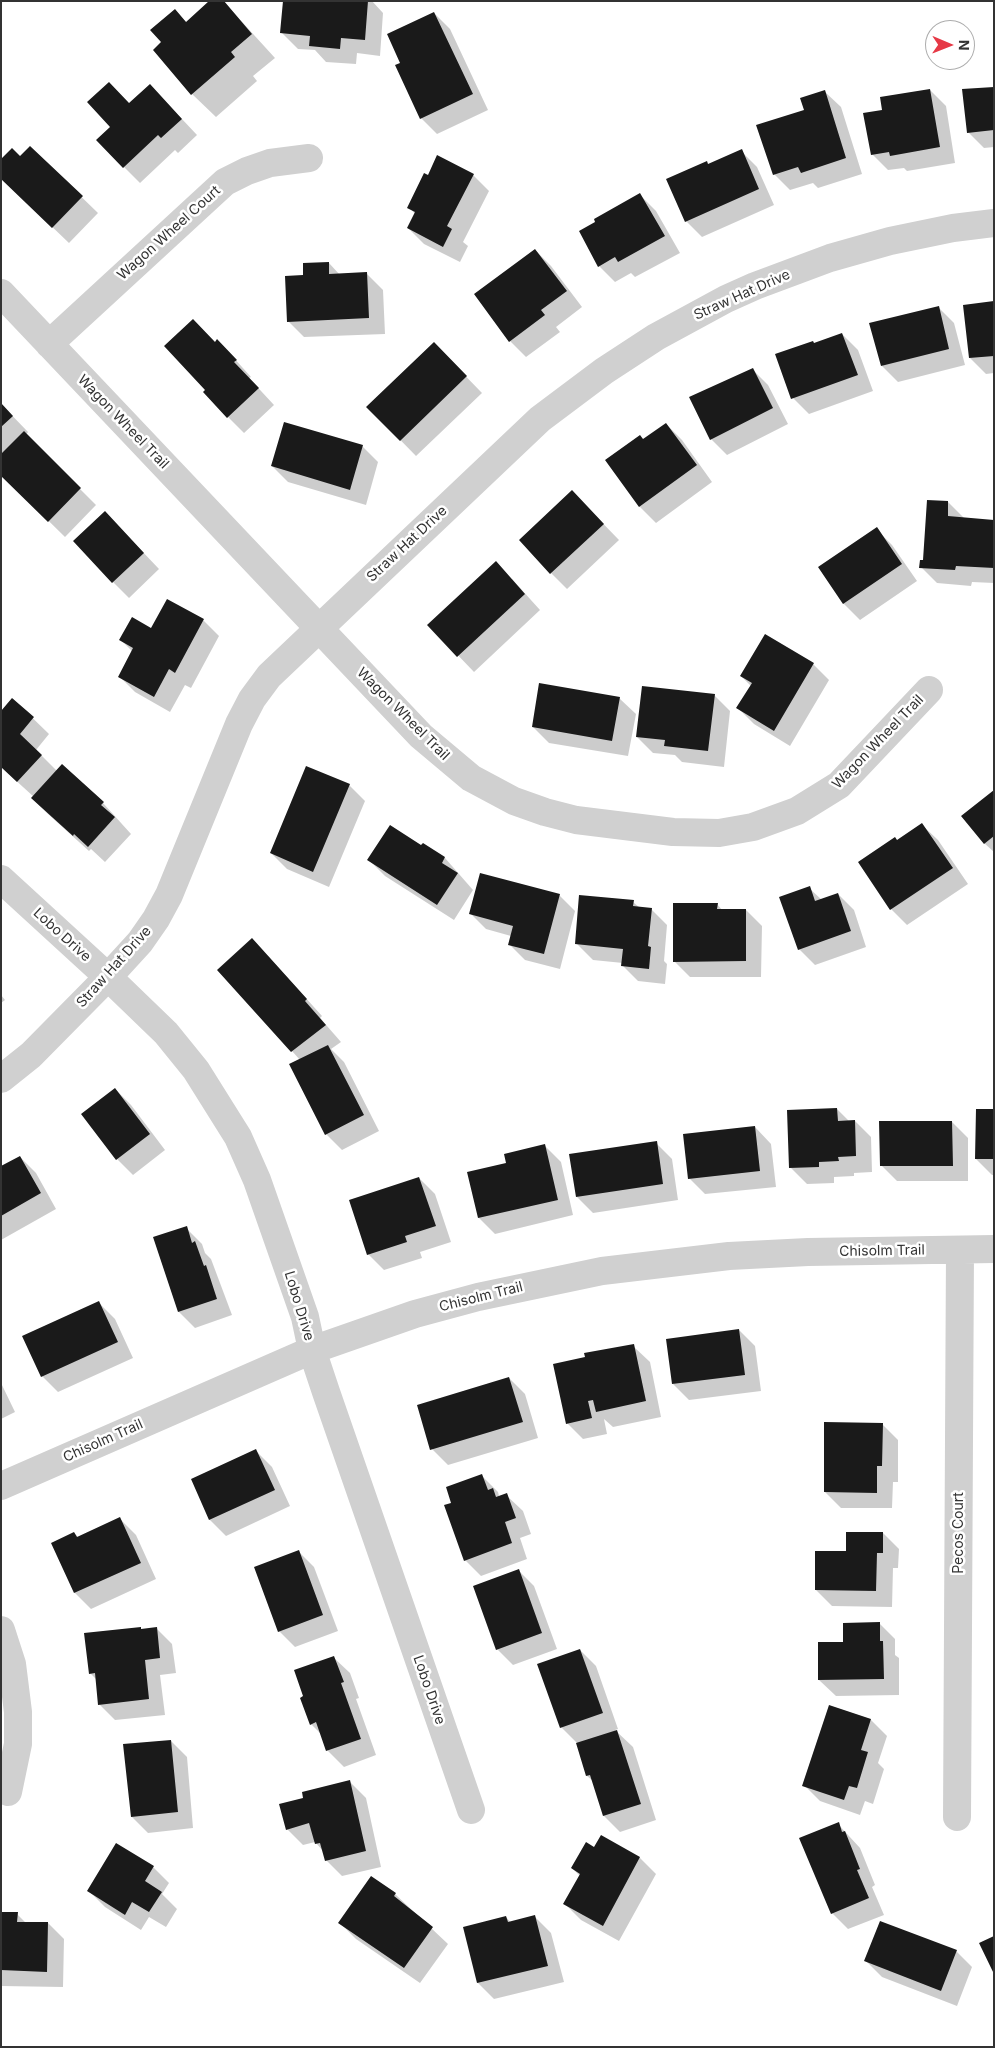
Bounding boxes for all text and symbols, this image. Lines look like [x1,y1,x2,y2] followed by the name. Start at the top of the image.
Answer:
[925,20,975,70] north arrow
[956,40,973,51] text: N
[114,182,224,284] street label: Wagon Wheel Court
[691,266,793,324] street label: Straw Hat Drive
[74,372,172,472] street label: Wagon Wheel Trail
[363,503,451,585] street label: Straw Hat Drive
[353,664,453,764] street label: Wagon Wheel Trail
[829,692,927,792] street label: Wagon Wheel Trail
[30,905,94,965] street label: Lobo Drive
[73,923,155,1011] street label: Straw Hat Drive
[839,1242,925,1260] street label: Chisolm Trail
[280,1269,318,1343] street label: Lobo Drive
[438,1279,524,1315] street label: Chisolm Trail
[61,1416,145,1466] street label: Chisolm Trail
[951,1492,967,1574] street label: Pecos Court
[409,1653,449,1727] street label: Lobo Drive

